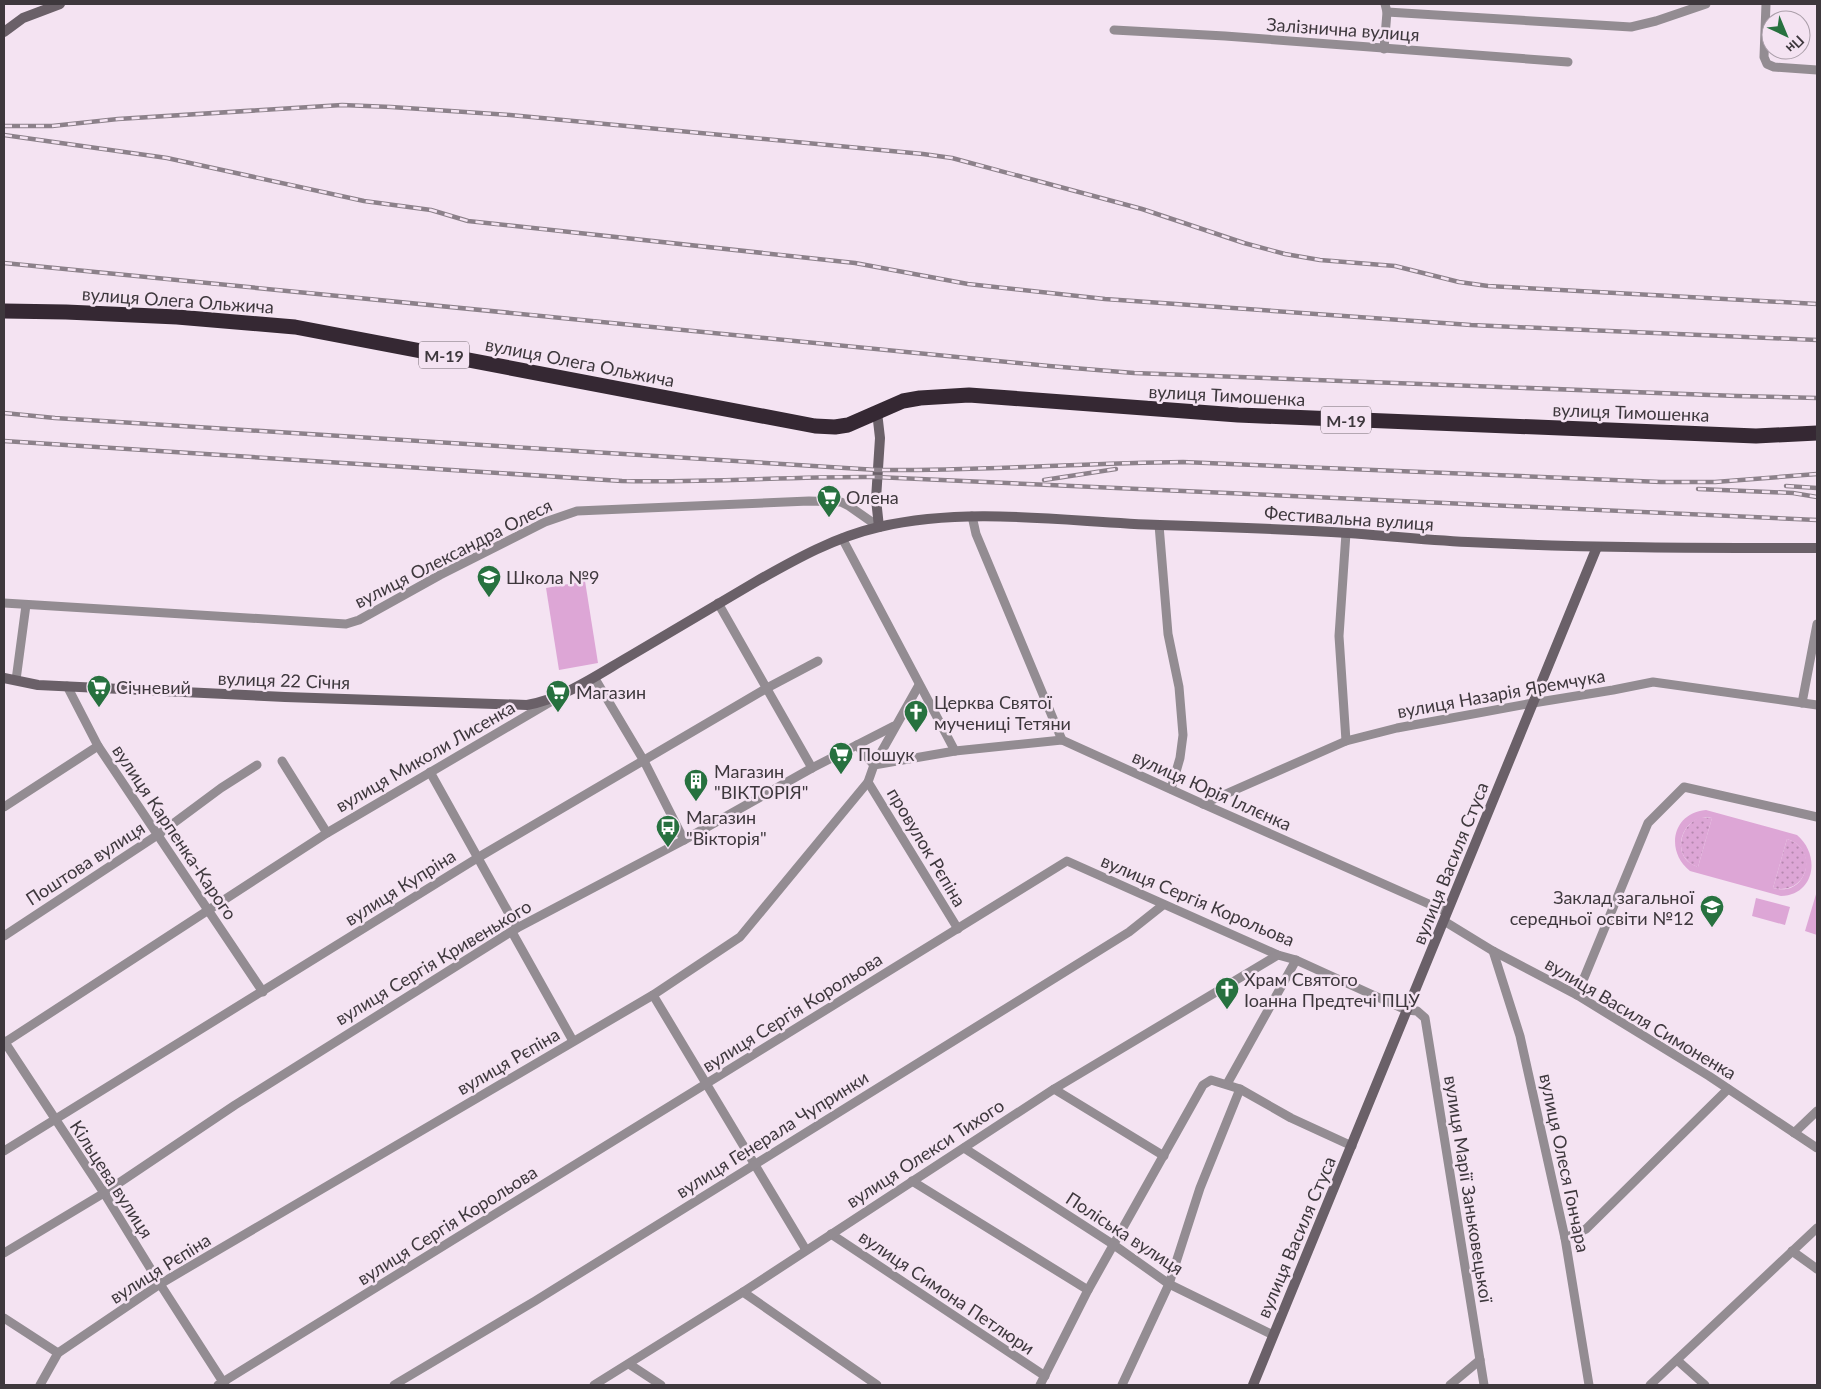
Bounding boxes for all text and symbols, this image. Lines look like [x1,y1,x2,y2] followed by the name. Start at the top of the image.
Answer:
[1761,10,1811,60] north arrow
[1266,13,1420,45] street label: Залізнична вулиця
[1783,32,1808,57] text: Пн
[81,282,275,318] street label: вулиця Олега Ольжича
[483,333,677,391] street label: вулиця Олега Ольжича
[419,342,469,368] road number: М-19
[1148,380,1306,410] street label: вулиця Тимошенка
[1552,398,1710,426] street label: вулиця Тимошенка
[1321,406,1371,434] road number: М-19
[816,484,842,518] supermarket icon: Олена
[846,486,899,508] place label: Олена
[351,494,555,612] street label: вулиця Олександра Олеся
[1263,501,1435,535] street label: Фестивальна вулиця
[476,564,502,598] school or university icon: Школа №9
[506,566,600,588] place label: Школа №9
[1395,664,1607,722] street label: вулиця Назарія Яремчука
[217,667,351,693] street label: вулиця 22 Січня
[86,674,112,708] supermarket icon: Січневий
[116,676,191,698] place label: Січневий
[545,679,571,713] supermarket icon: Магазин
[576,681,646,703] place label: Магазин
[934,691,1071,734] place label: Церква Святої мучениці Тетяни
[331,696,519,816] street label: вулиця Миколи Лисенка
[903,699,929,733] church icon: Церква Святої мучениці Тетяни
[108,740,242,924] street label: вулиця Карпенка-Карого
[828,741,854,775] supermarket icon: Пошук
[858,743,915,765] place label: Пошук
[1129,745,1295,835] street label: вулиця Юрія Іллєнка
[714,760,808,803] place label: Магазин "ВІКТОРІЯ"
[683,768,709,802] building icon: Магазин "ВІКТОРІЯ"
[1407,779,1493,947] street label: вулиця Василя Стуса
[883,784,971,910] street label: провулок Рєпіна
[686,806,767,849] place label: Магазин "Вікторія"
[655,814,681,848] bus stop icon: Магазин "Вікторія"
[21,816,149,910] street label: Поштова вулиця
[341,844,459,930] street label: вулиця Купріна
[1098,849,1298,951] street label: вулиця Сергія Корольова
[1510,886,1695,929] place label: Заклад загальної середньої освіти №12
[1699,894,1725,928] school or university icon: Заклад загальної середньої освіти №12
[331,895,535,1029] street label: вулиця Сергія Кривенького
[698,948,886,1076] street label: вулиця Сергія Корольова
[1541,952,1741,1084] street label: вулиця Василя Симоненка
[1244,968,1420,1011] place label: Храм Святого Іоанна Предтечі ПЦУ
[1214,976,1240,1010] church icon: Храм Святого Іоанна Предтечі ПЦУ
[453,1023,563,1099] street label: вулиця Рєпіна
[672,1066,872,1202] street label: вулиця Генерала Чупринки
[1535,1072,1595,1254] street label: вулиця Олеся Гончара
[1440,1074,1498,1305] street label: вулиця Марії Заньковецької
[842,1094,1008,1212] street label: вулиця Олекси Тихого
[66,1116,158,1242] street label: Кільцева вулиця
[1252,1153,1340,1321] street label: вулиця Василя Стуса
[353,1161,541,1289] street label: вулиця Сергія Корольова
[1062,1187,1188,1279] street label: Поліська вулиця
[855,1225,1039,1359] street label: вулиця Симона Петлюри
[105,1228,215,1308] street label: вулиця Рєпіна

